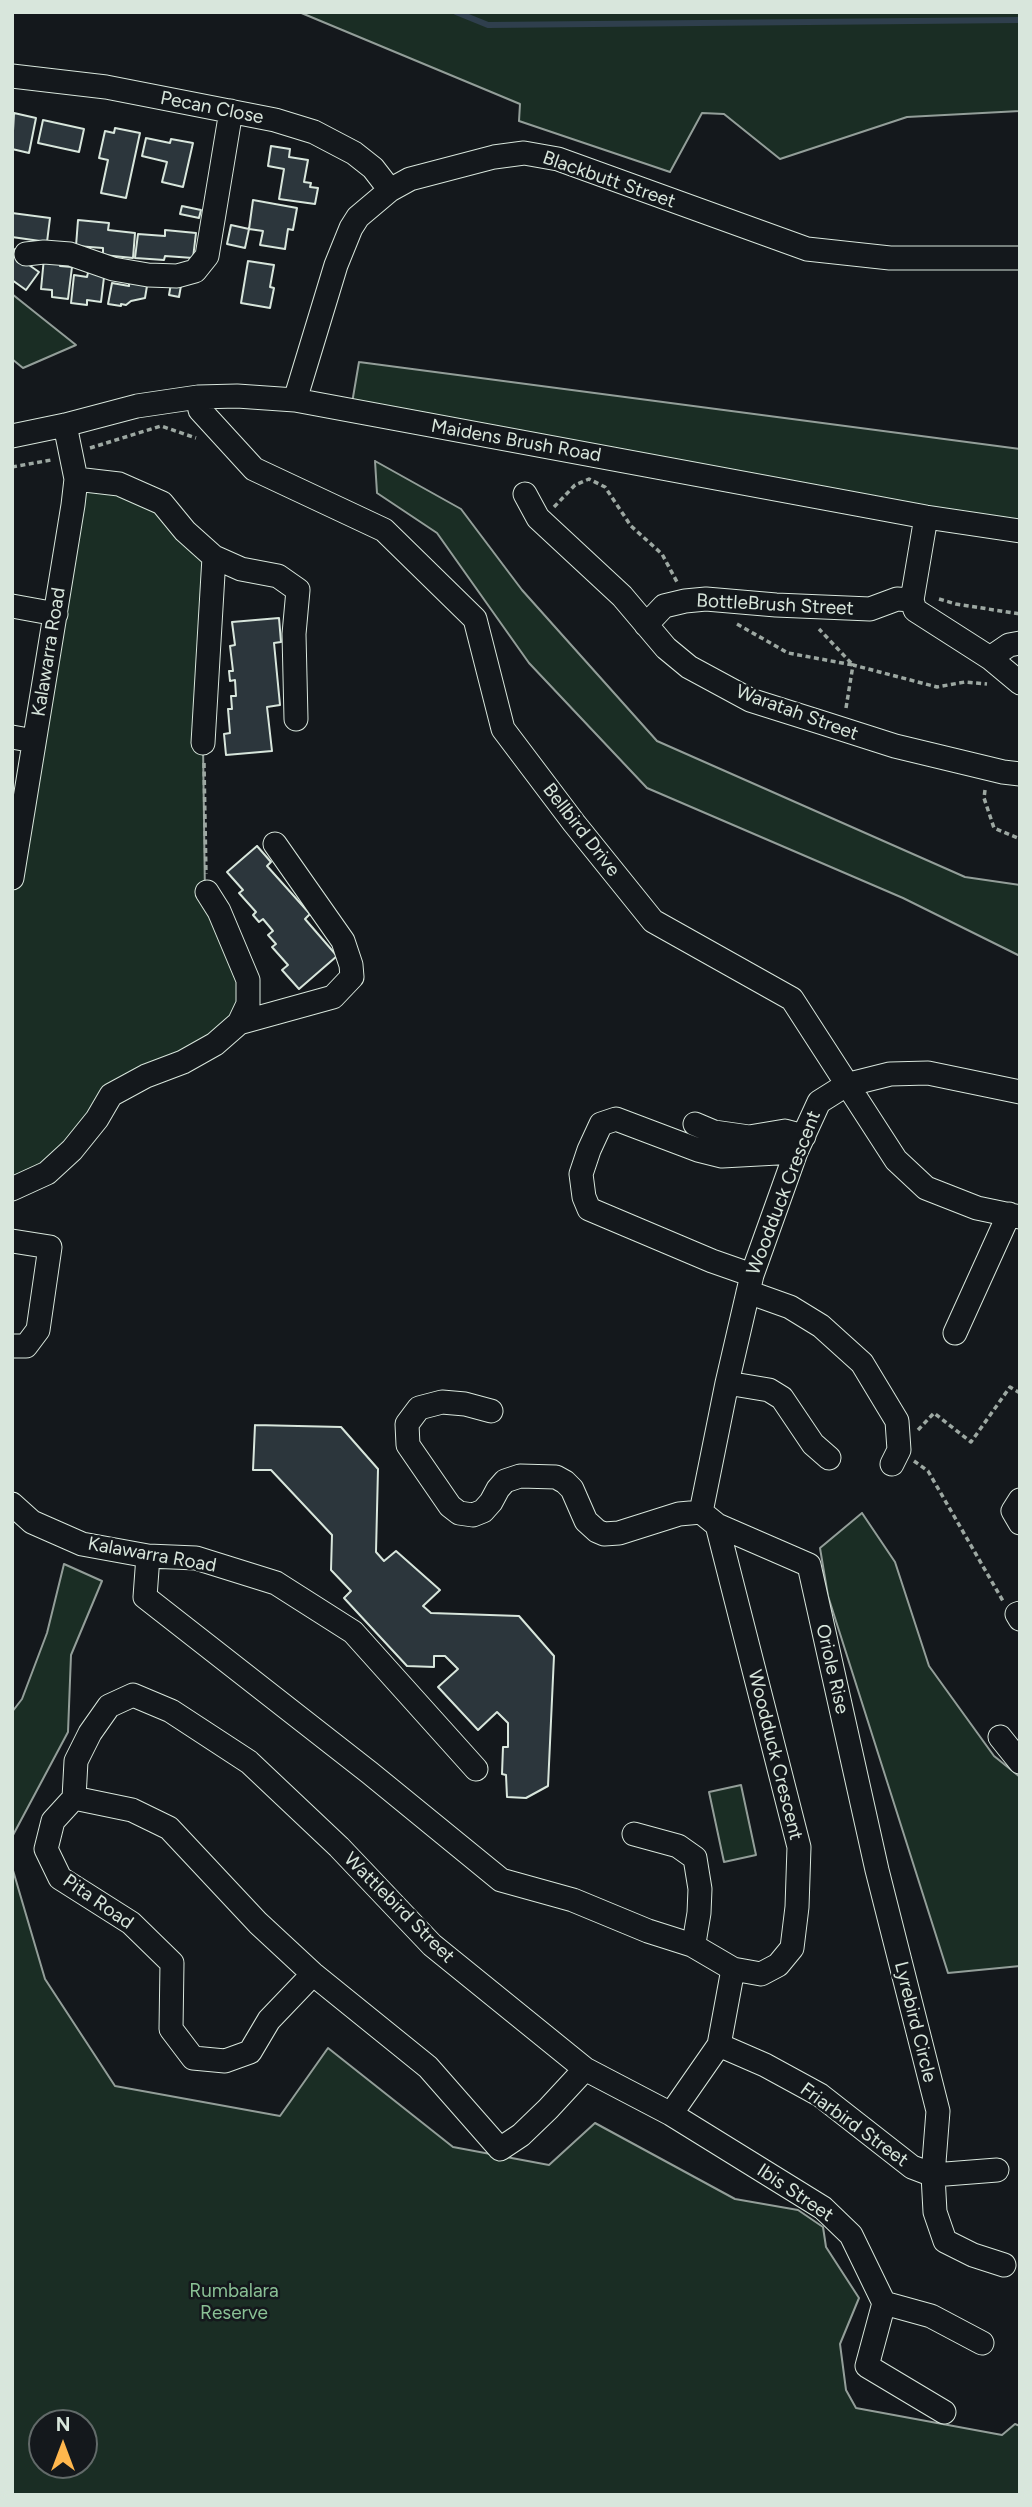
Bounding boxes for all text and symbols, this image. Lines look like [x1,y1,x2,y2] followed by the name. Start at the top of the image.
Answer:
[158,87,266,129] street label: Pecan Close
[540,147,678,213] street label: Blackbutt Street
[429,415,603,467] street label: Maidens Brush Road
[28,586,70,718] street label: Kalawarra Road
[696,589,854,621] street label: BottleBrush Street
[733,680,861,746] street label: Waratah Street
[538,779,624,881] street label: Bellbird Drive
[742,1108,826,1278] street label: Woodduck Crescent
[86,1532,218,1578] street label: Kalawarra Road
[811,1622,853,1716] street label: Oriole Rise
[743,1668,807,1842] street label: Woodduck Crescent
[339,1848,459,1968] street label: Wattlebird Street
[58,1870,138,1934] street label: Pita Road
[889,1959,941,2085] street label: Lyrebird Circle
[795,2078,913,2172] street label: Friarbird Street
[752,2159,838,2227] street label: Ibis Street
[189,2280,279,2324] park label: Rumbalara Reserve
[28,2409,98,2479] north arrow
[56,2413,70,2436] text: N

